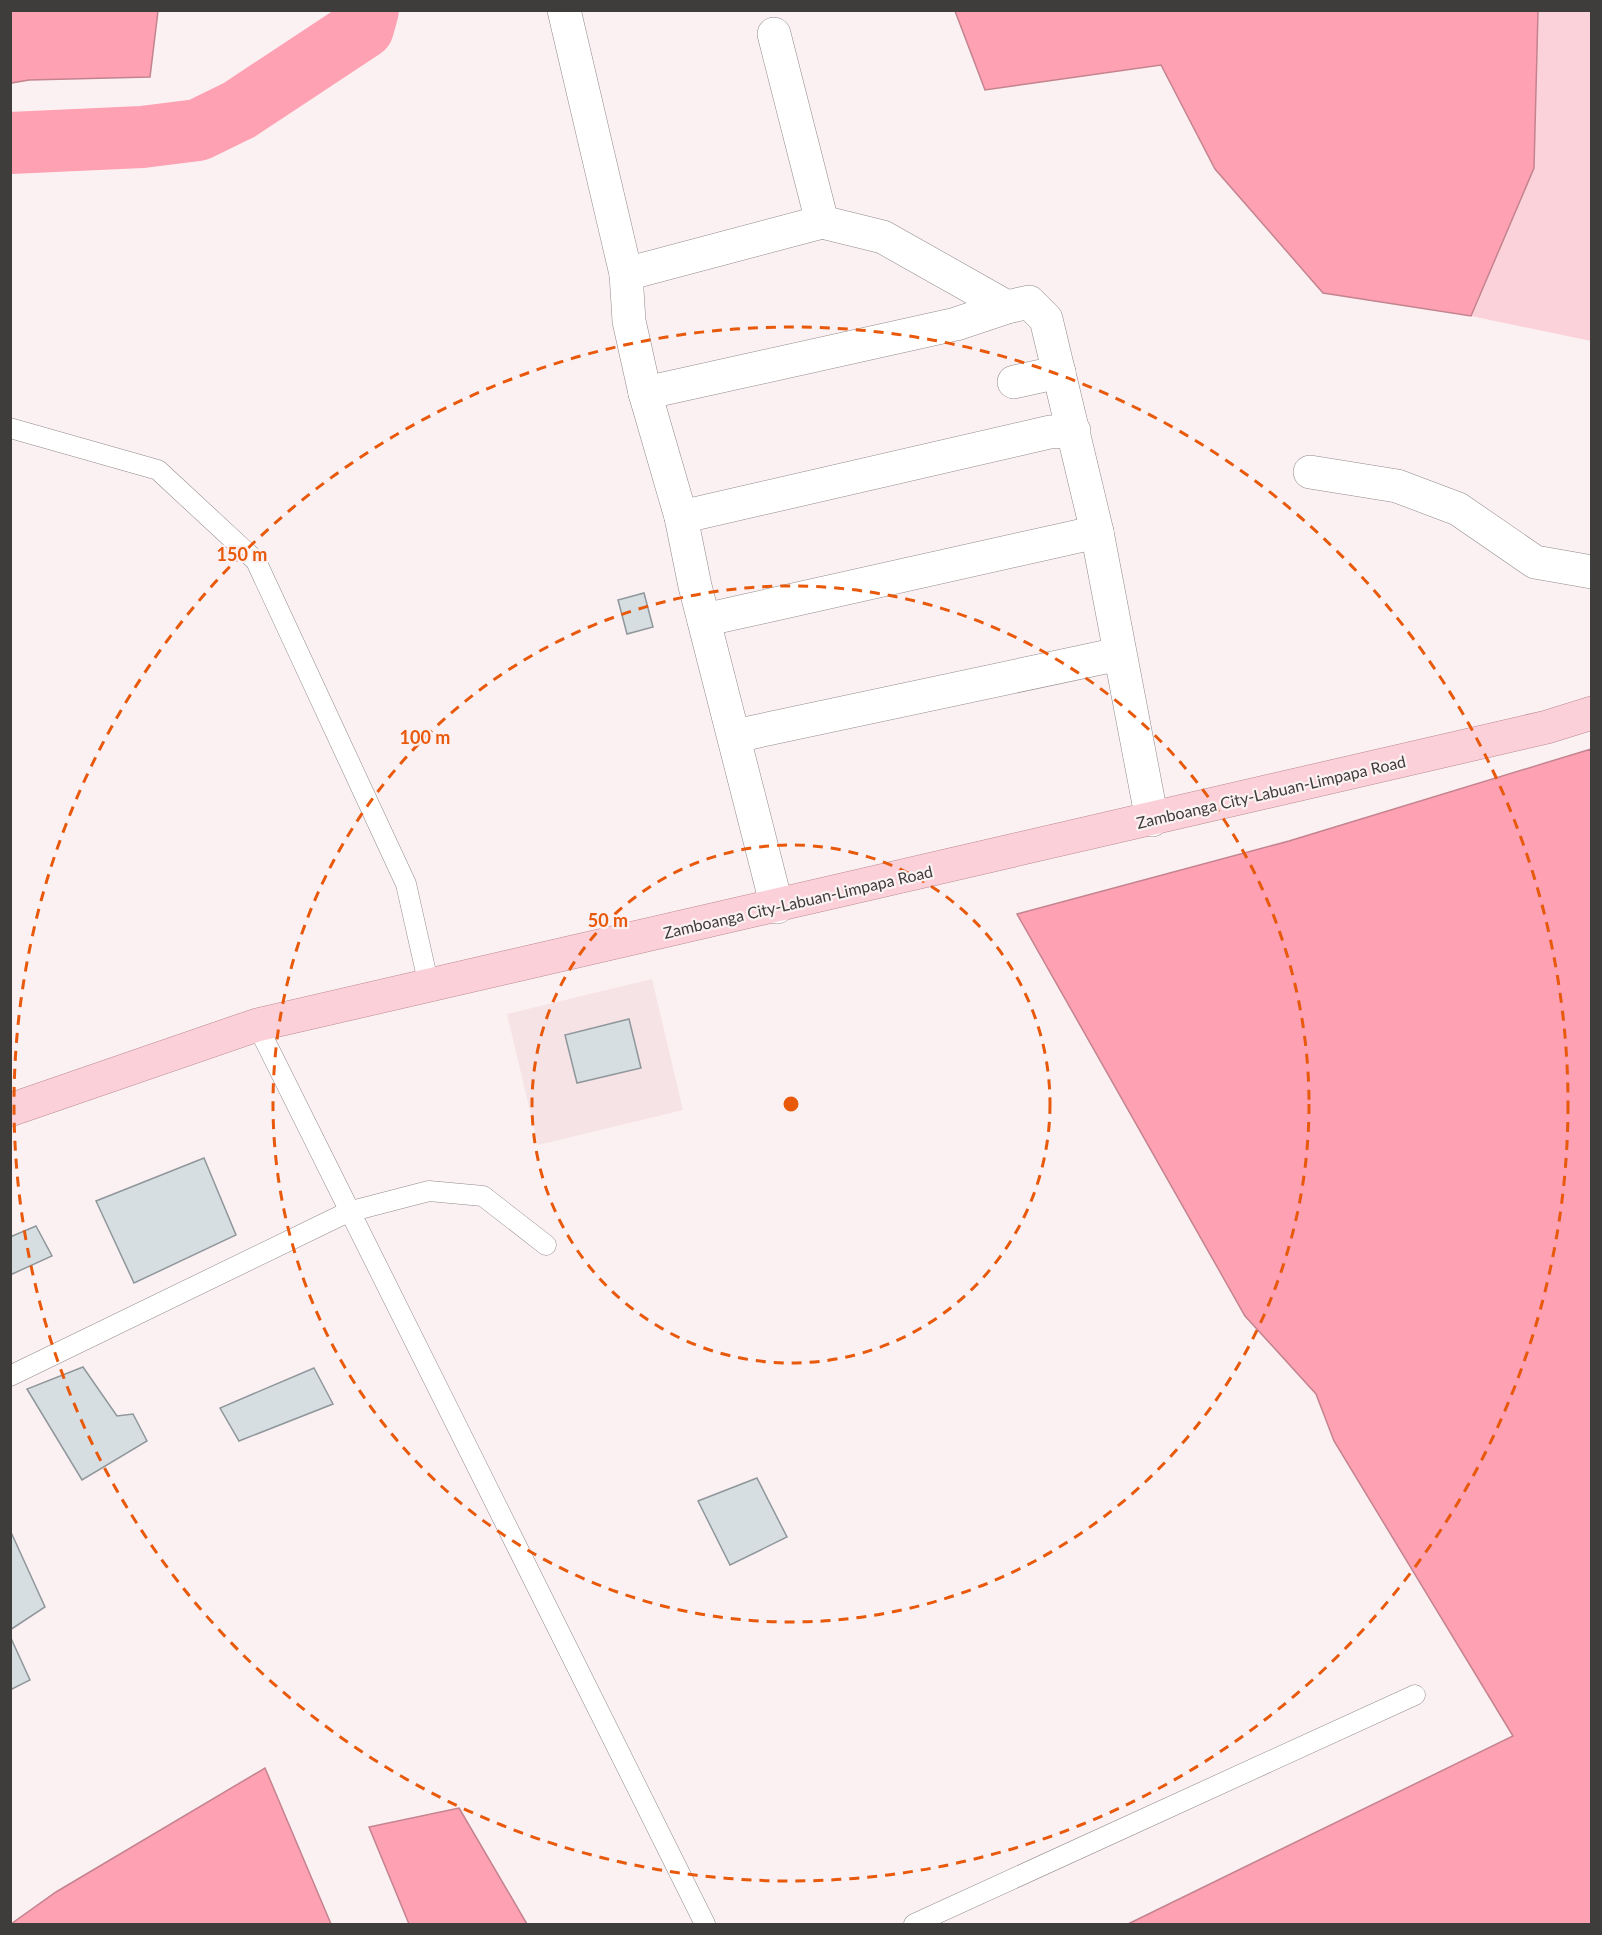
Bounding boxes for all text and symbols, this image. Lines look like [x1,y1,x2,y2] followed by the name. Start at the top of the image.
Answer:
[217,543,267,565] text: 150 m
[400,726,450,748] text: 100 m
[1134,751,1407,832] street label: Zamboanga City-Labuan-Limpapa Road
[661,861,934,942] street label: Zamboanga City-Labuan-Limpapa Road
[588,909,628,931] text: 50 m
[781,1094,801,1114] centre of rings

